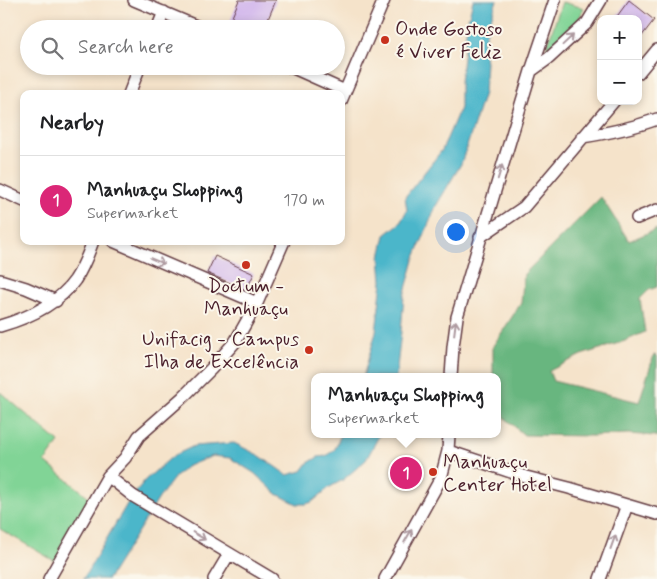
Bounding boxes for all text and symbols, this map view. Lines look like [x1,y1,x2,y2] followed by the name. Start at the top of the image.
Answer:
[597,15,642,105] map controls
[597,15,642,60] button: +
[395,16,502,66] place label: Onde Gostoso é Viver Feliz
[20,20,345,75] search box
[38,34,66,62] icon: search
[379,34,391,46] marker: Onde Gostoso é Viver Feliz
[562,34,575,46] one-way arrow
[78,35,174,60] text: Search here
[597,60,642,105] button: −
[40,109,104,137] text: Nearby
[496,165,506,181] one-way arrow
[87,178,243,203] text: Manhuaçu Shopping
[52,190,60,211] text: 1
[283,190,325,211] text: 170 m
[87,203,178,224] text: Supermarket
[443,219,469,245] your location
[149,256,164,266] one-way arrow
[240,259,252,271] marker: Doctum - Manhuaçu
[204,273,288,323] place label: Doctum - Manhuaçu
[450,321,460,337] one-way arrow
[142,326,299,376] place label: Unifacig - Campus Ilha de Excelência
[303,344,315,356] marker: Unifacig - Campus Ilha de Excelência
[311,373,501,438] popup
[328,383,484,408] text: Manhuaçu Shopping
[328,408,419,429] text: Supermarket
[443,449,552,499] place label: Manhuaçu Center Hotel
[390,454,422,492] pin: 1
[427,466,439,478] marker: Manhuaçu Center Hotel
[404,530,414,544] one-way arrow
[191,531,205,541] one-way arrow
[609,535,618,550] one-way arrow

